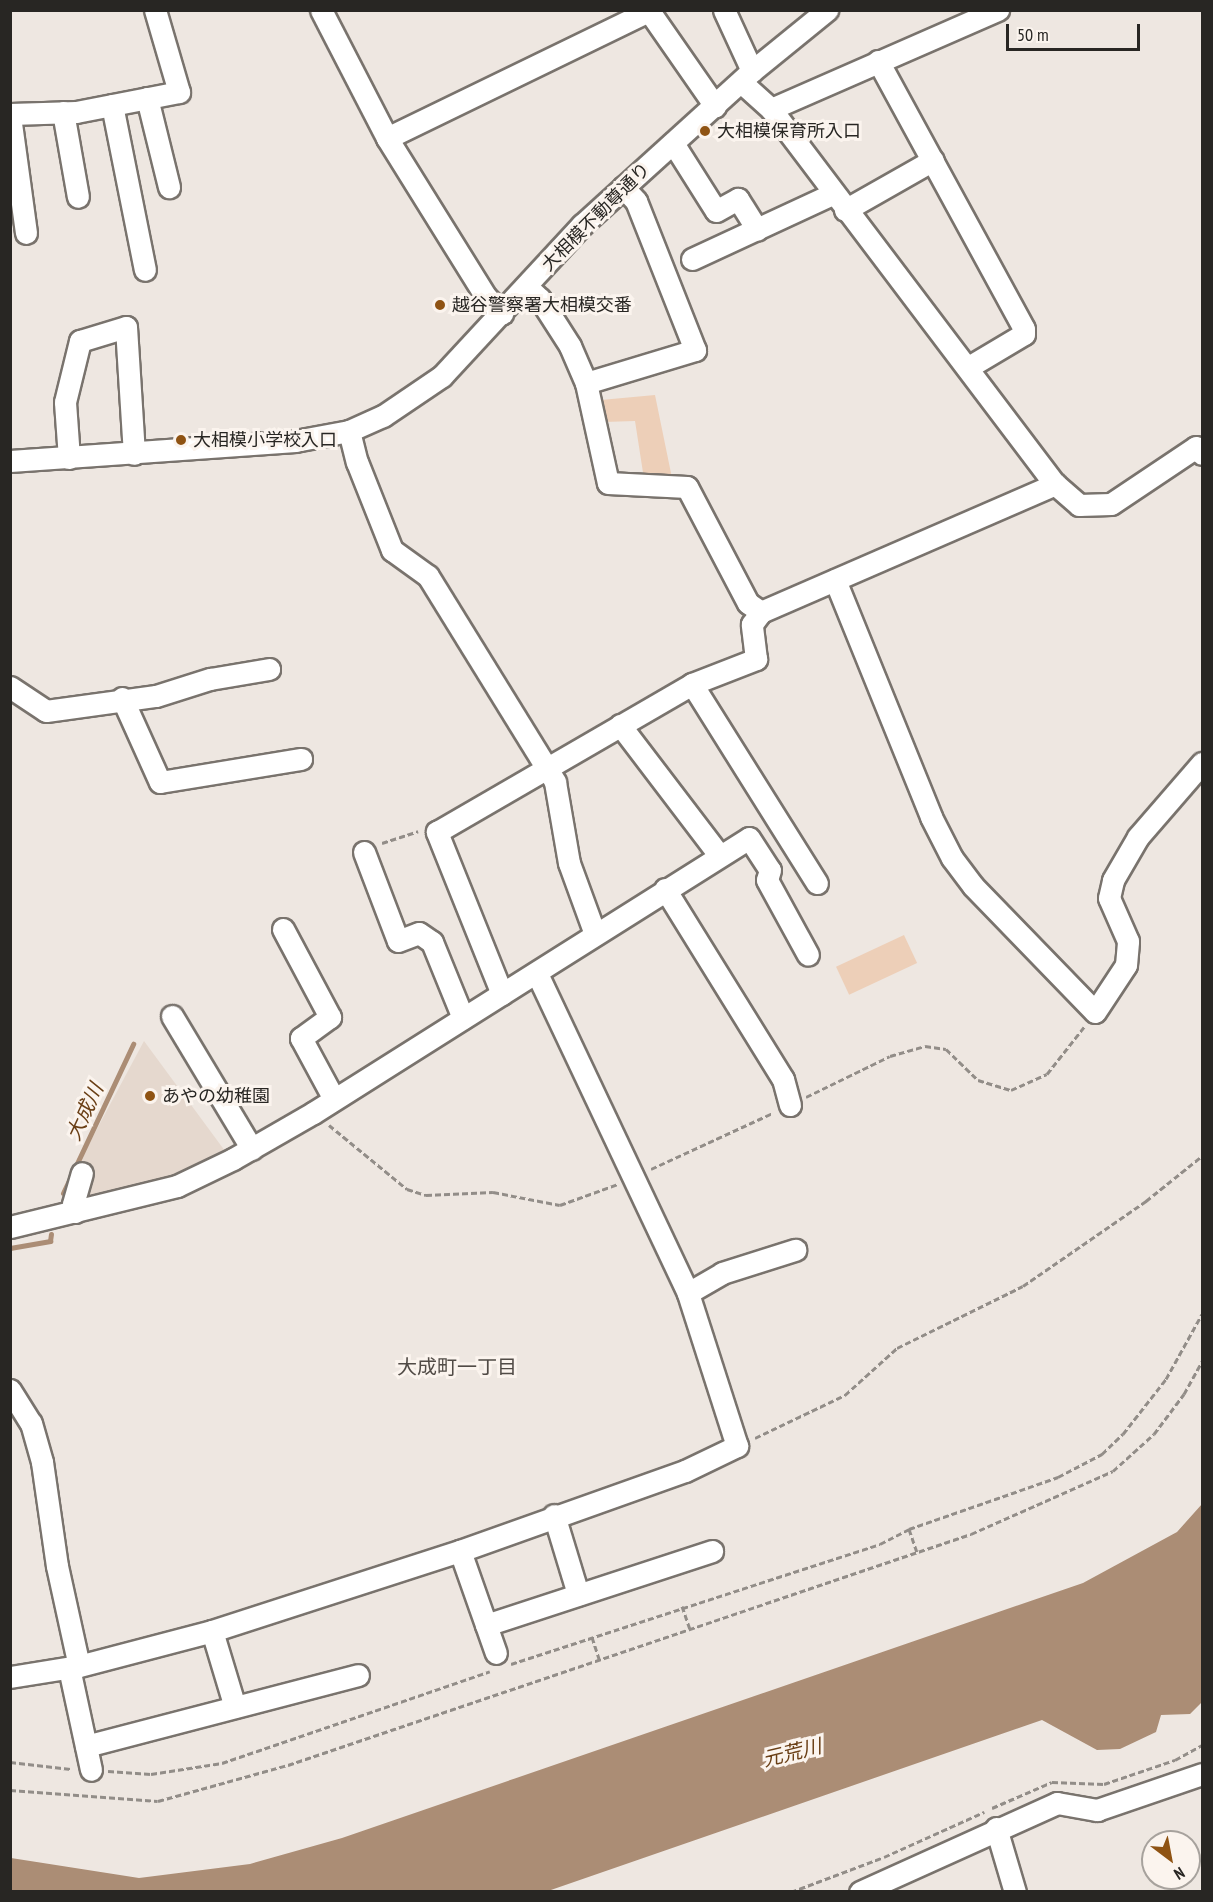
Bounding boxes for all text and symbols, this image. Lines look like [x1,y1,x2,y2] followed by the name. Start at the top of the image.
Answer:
[1009,12,1142,50] scale bar
[1017,23,1049,46] text: 50 m
[717,120,861,142] place label: 大相模保育所入口
[698,124,712,138] marker: 大相模保育所入口
[537,158,655,276] street label: 大相模不動尊通り
[452,294,632,316] place label: 越谷警察署大相模交番
[433,298,447,312] marker: 越谷警察署大相模交番
[193,429,337,451] place label: 大相模小学校入口
[174,433,188,447] marker: 大相模小学校入口
[61,1080,109,1144] water label: 大成川
[162,1085,270,1107] place label: あやの幼稚園
[143,1089,157,1103] marker: あやの幼稚園
[397,1355,517,1379] district label: 大成町一丁目
[760,1734,824,1772] water label: 元荒川
[1141,1830,1201,1890] north arrow
[1171,1863,1188,1884] text: N

